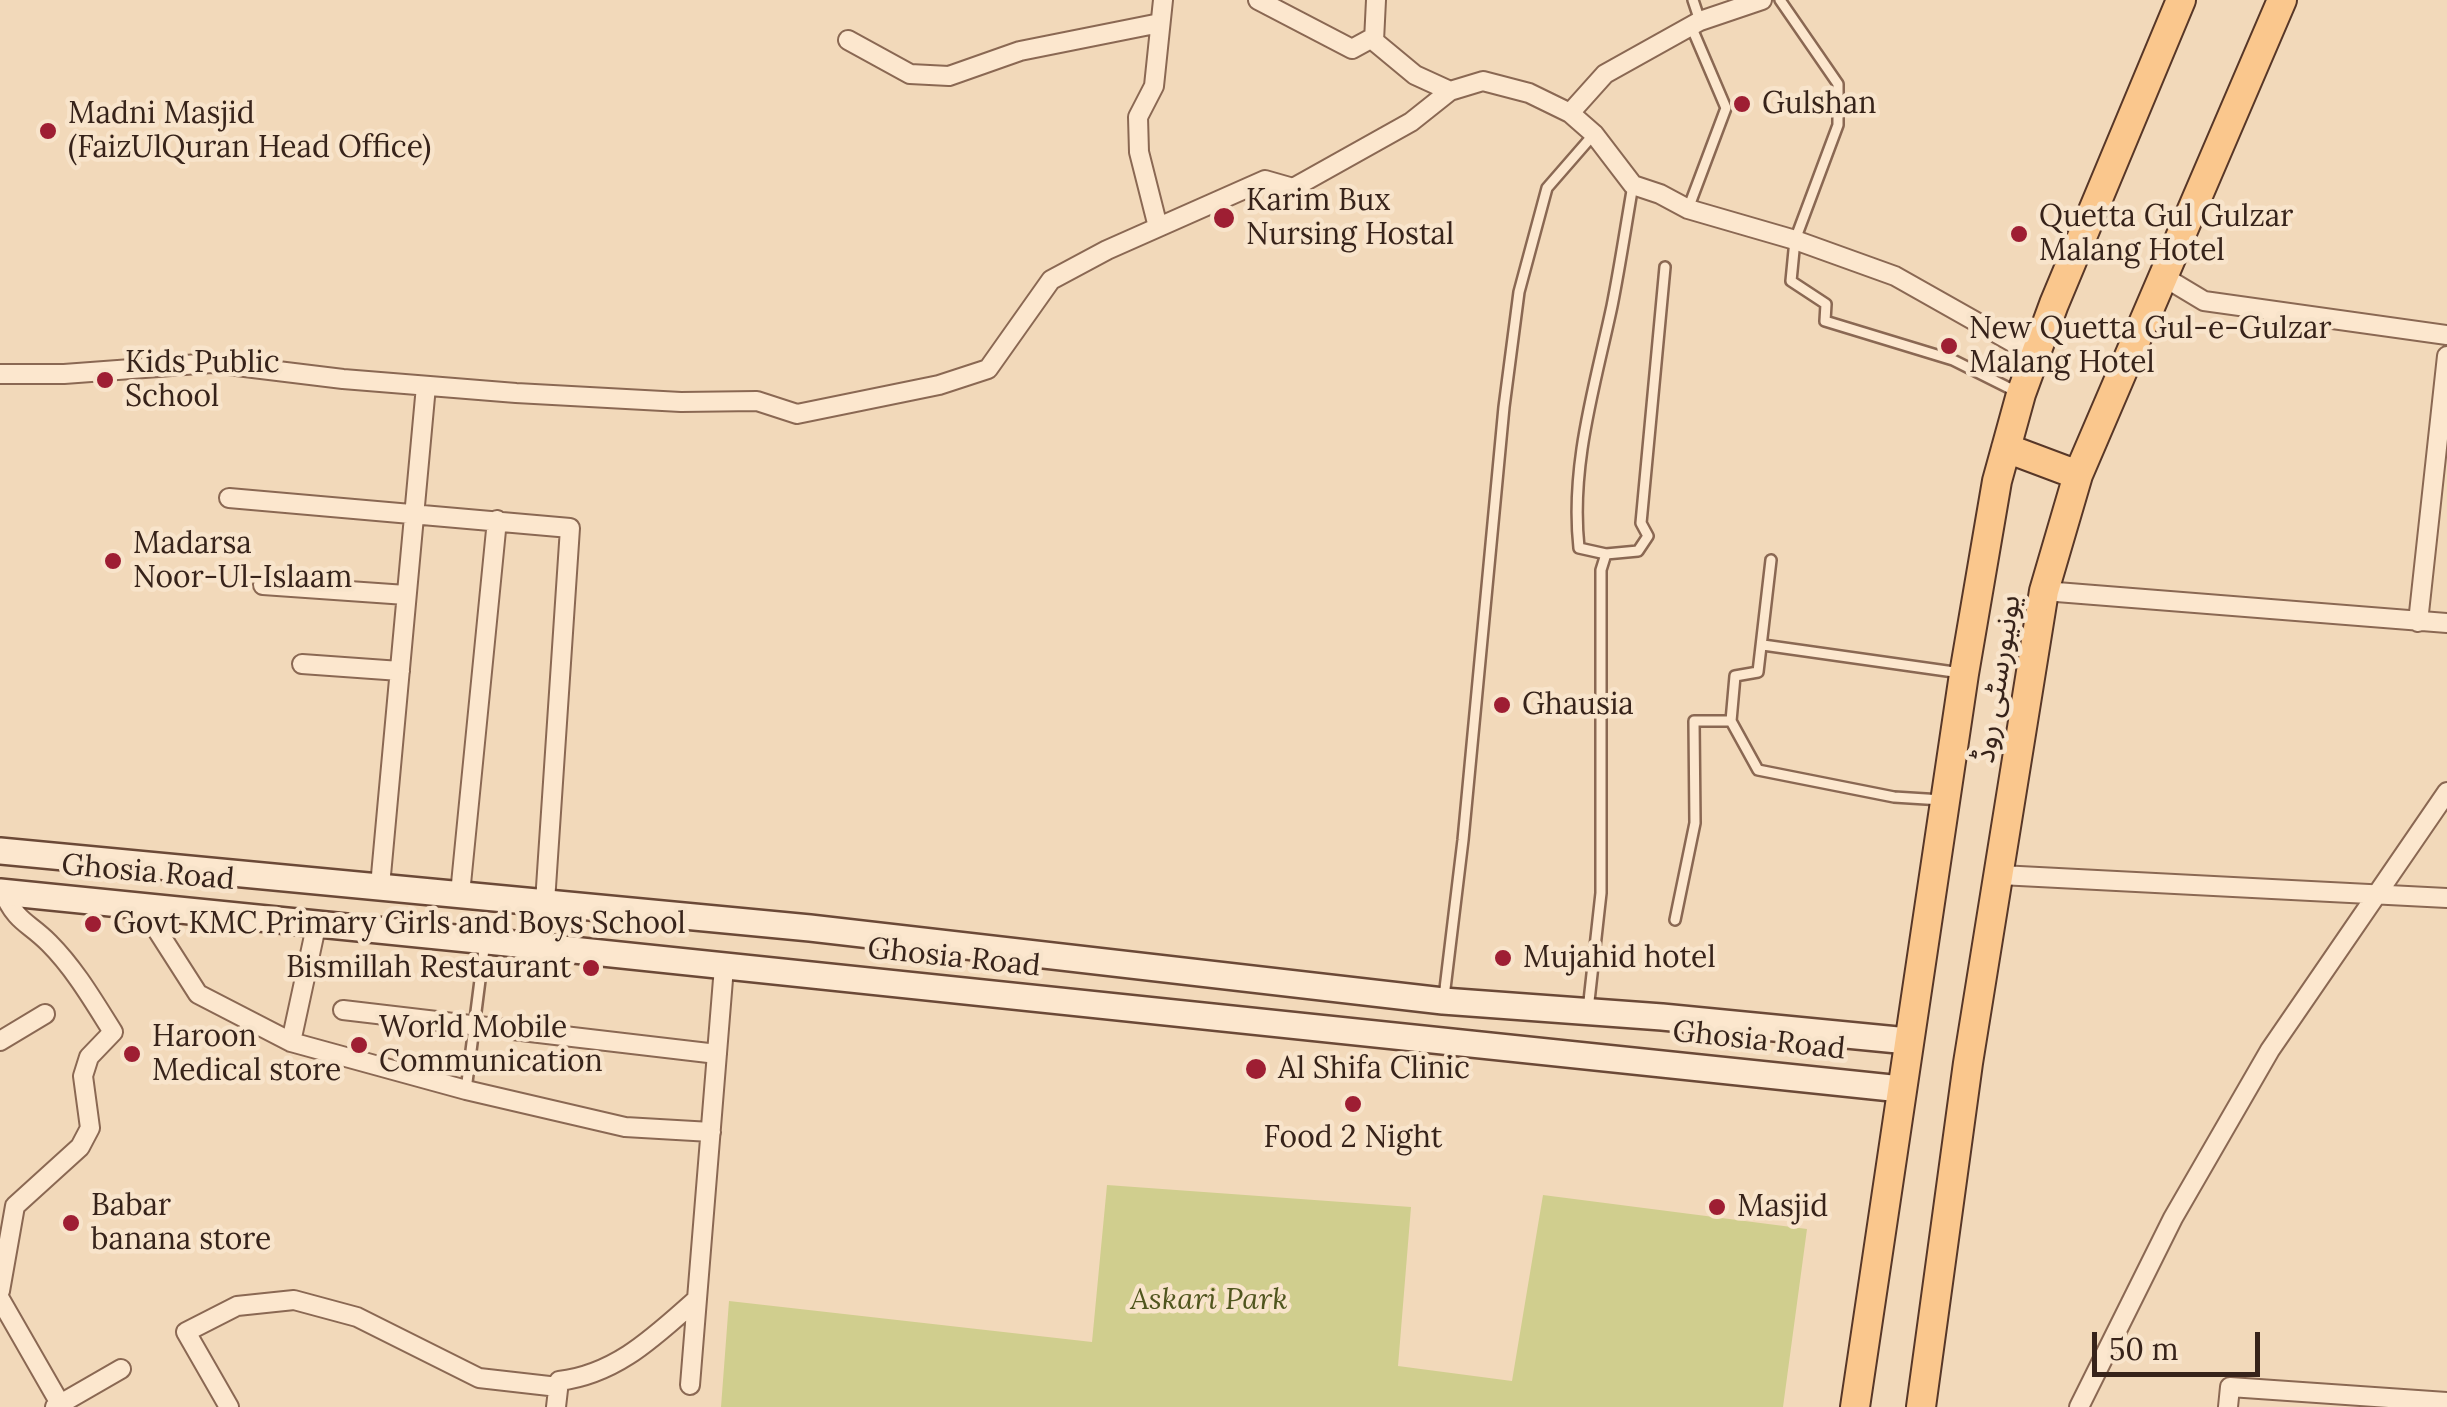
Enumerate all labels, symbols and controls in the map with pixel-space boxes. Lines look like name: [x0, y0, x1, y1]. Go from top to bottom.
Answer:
place label: Gulshan: [1762, 86, 1876, 122]
marker: Gulshan: [1731, 93, 1753, 115]
place label: Madni Masjid (FaizUlQuran Head Office): [68, 96, 431, 166]
marker: Madni Masjid (FaizUlQuran Head Office): [37, 120, 59, 142]
place label: Karim Bux Nursing Hostal: [1246, 183, 1454, 254]
place label: Quetta Gul Gulzar Malang Hotel: [2039, 199, 2293, 270]
marker: Karim Bux Nursing Hostal: [1211, 205, 1237, 231]
marker: Quetta Gul Gulzar Malang Hotel: [2008, 223, 2030, 245]
place label: New Quetta Gul-e-Gulzar Malang Hotel: [1969, 311, 2332, 382]
marker: New Quetta Gul-e-Gulzar Malang Hotel: [1938, 335, 1960, 357]
place label: Kids Public School: [125, 345, 280, 416]
marker: Kids Public School: [94, 369, 116, 391]
place label: Madarsa Noor-Ul-Islaam: [133, 526, 352, 596]
marker: Madarsa Noor-Ul-Islaam: [102, 550, 124, 572]
street label: یونیورسٹی روڈ: [1967, 592, 2029, 766]
place label: Ghausia: [1522, 687, 1634, 723]
marker: Ghausia: [1491, 694, 1513, 716]
street label: Ghosia Road: [60, 848, 236, 898]
place label: Govt KMC Primary Girls and Boys School: [113, 906, 686, 942]
marker: Govt KMC Primary Girls and Boys School: [82, 913, 104, 935]
street label: Ghosia Road: [866, 931, 1042, 985]
place label: Mujahid hotel: [1523, 940, 1716, 976]
marker: Mujahid hotel: [1492, 947, 1514, 969]
place label: Bismillah Restaurant: [286, 950, 571, 986]
marker: Bismillah Restaurant: [580, 957, 602, 979]
place label: World Mobile Communication: [379, 1010, 603, 1080]
street label: Ghosia Road: [1671, 1014, 1847, 1068]
place label: Haroon Medical store: [152, 1019, 341, 1090]
marker: World Mobile Communication: [348, 1034, 370, 1056]
marker: Haroon Medical store: [121, 1043, 143, 1065]
place label: Al Shifa Clinic: [1278, 1051, 1470, 1087]
marker: Al Shifa Clinic: [1243, 1056, 1269, 1082]
marker: Food 2 Night: [1342, 1093, 1364, 1115]
place label: Food 2 Night: [1264, 1120, 1442, 1156]
place label: Babar banana store: [91, 1188, 271, 1258]
place label: Masjid: [1737, 1189, 1828, 1225]
marker: Masjid: [1706, 1196, 1728, 1218]
marker: Babar banana store: [60, 1212, 82, 1234]
park label: Askari Park: [1130, 1282, 1288, 1318]
scale bar: [2097, 1312, 2264, 1374]
text: 50 m: [2109, 1330, 2179, 1368]

